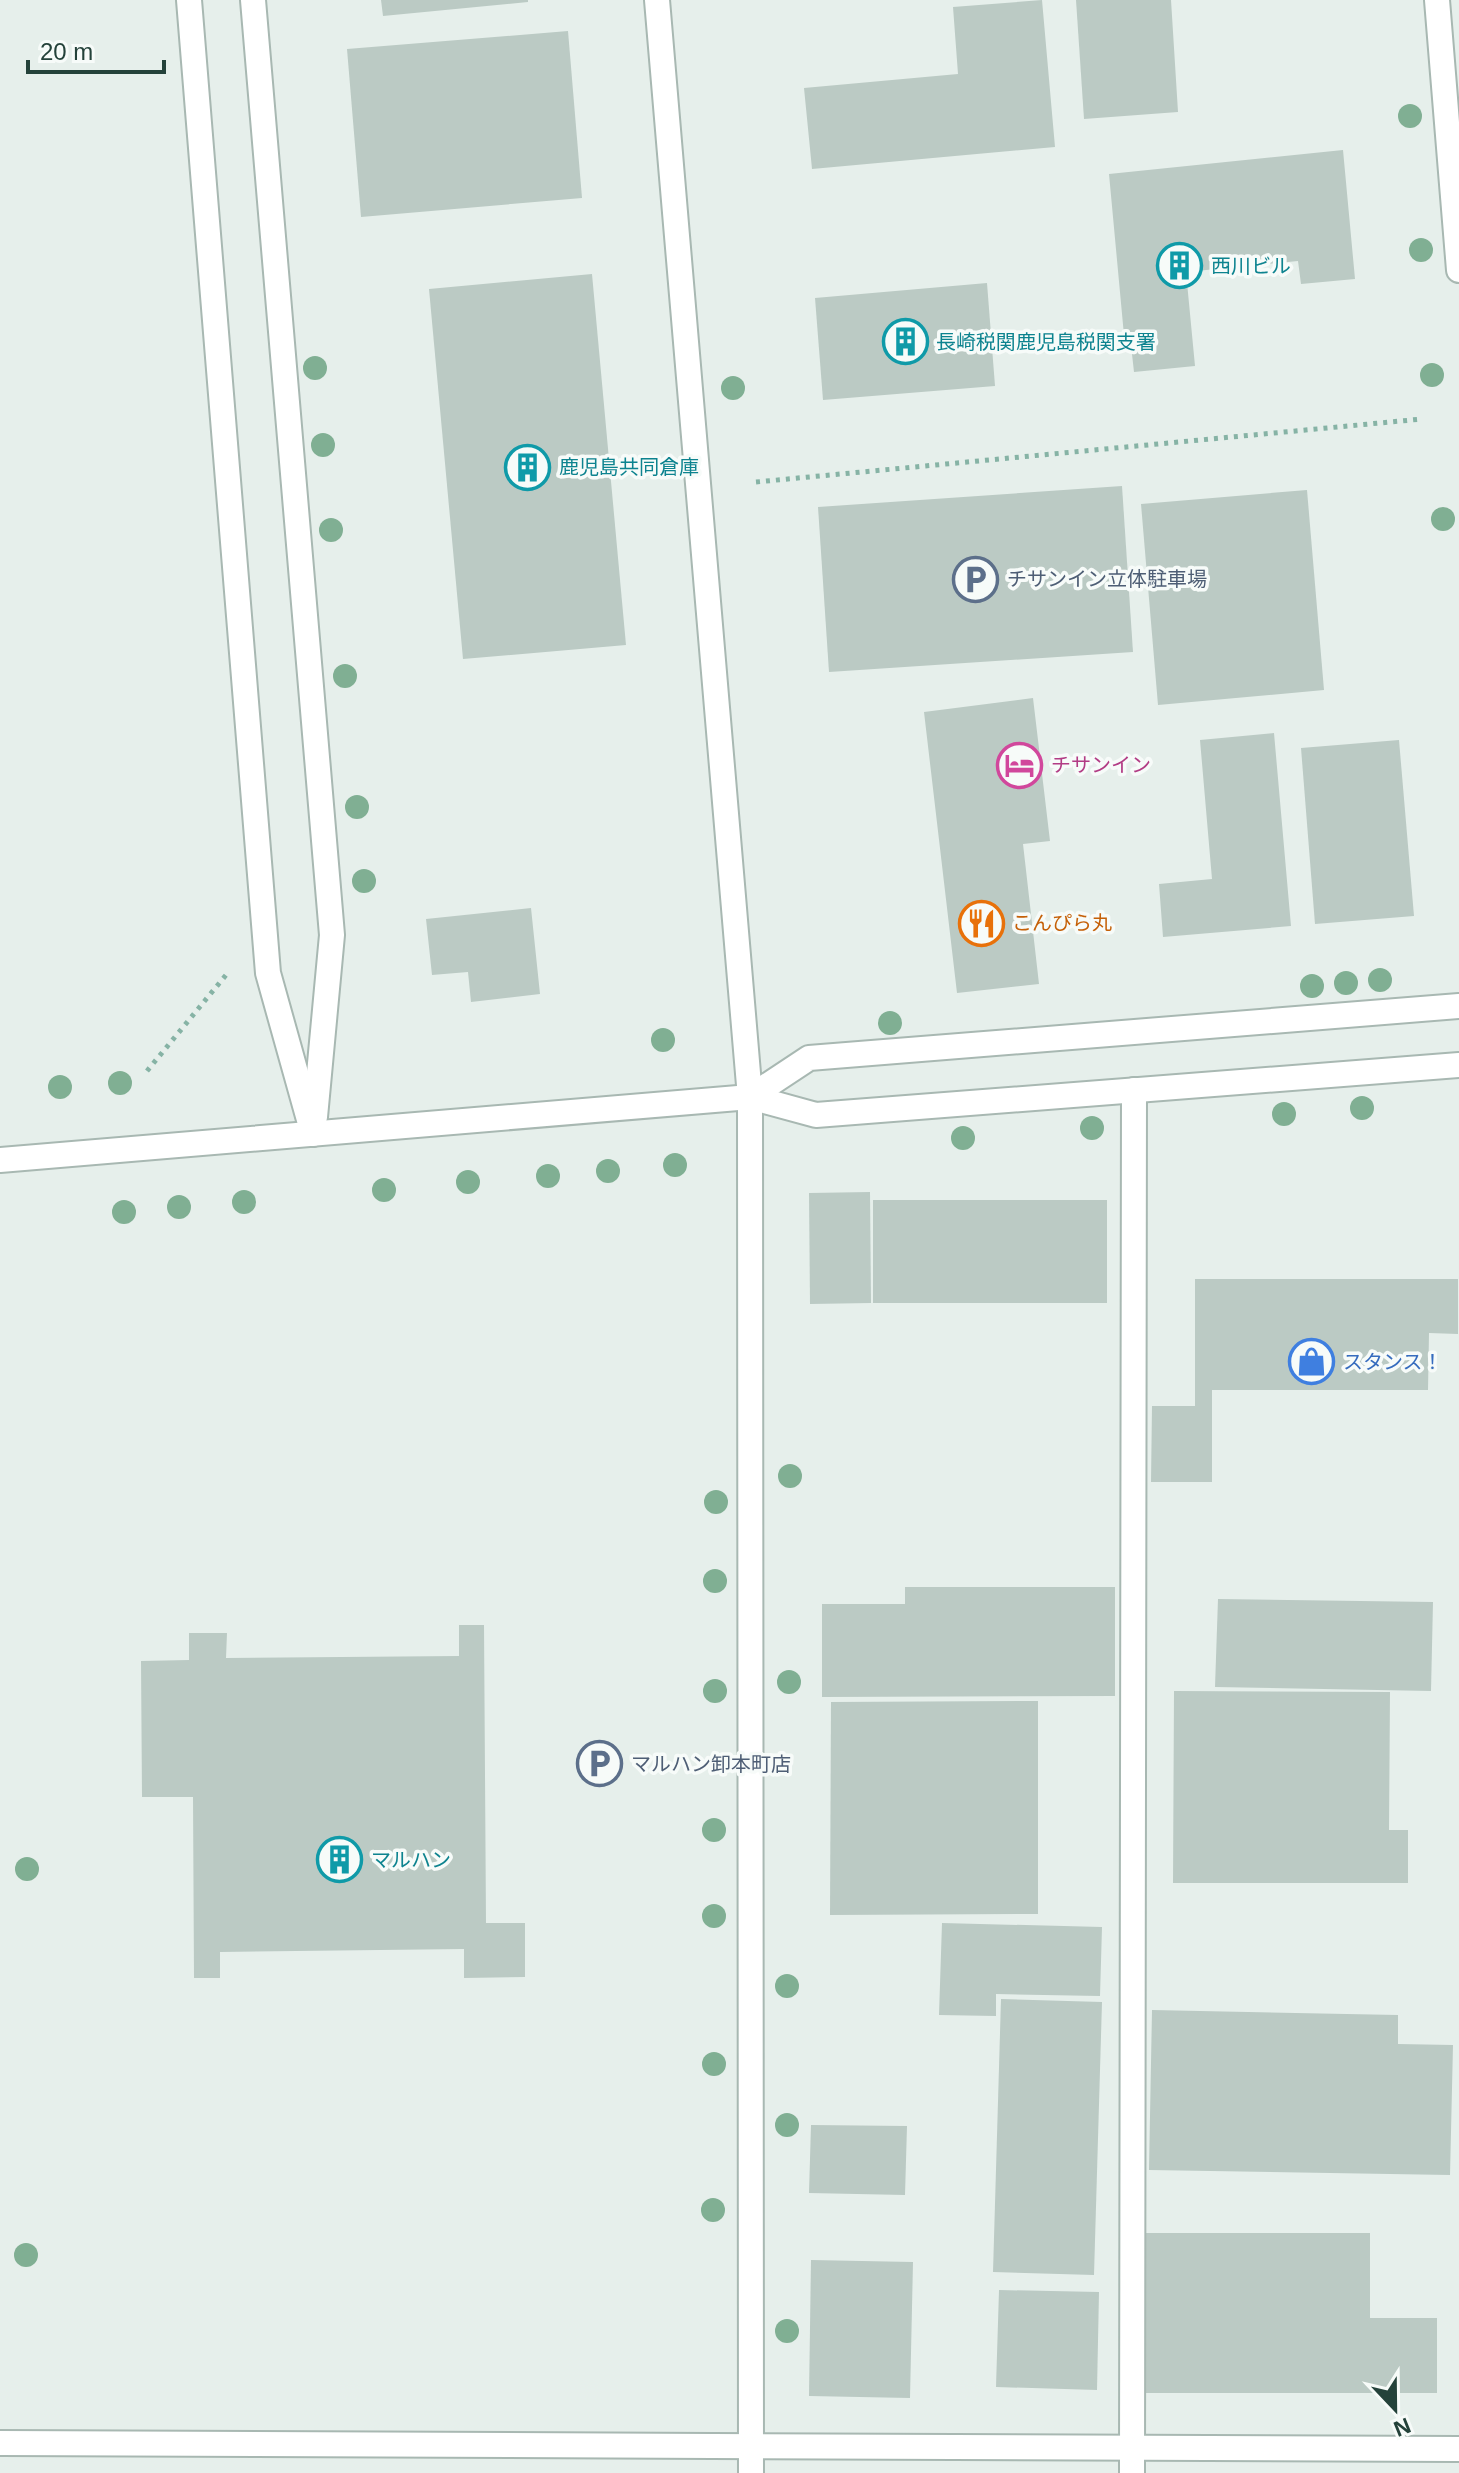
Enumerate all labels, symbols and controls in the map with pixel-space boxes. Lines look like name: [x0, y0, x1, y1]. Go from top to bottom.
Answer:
scale bar: [28, 24, 164, 74]
text: 20 m: [40, 38, 93, 65]
building icon: 西川ビル: [1156, 242, 1204, 290]
place label: 西川ビル: [1211, 255, 1291, 277]
building icon: 長崎税関鹿児島税関支署: [881, 318, 929, 366]
place label: 長崎税関鹿児島税関支署: [936, 331, 1156, 353]
building icon: 鹿児島共同倉庫: [504, 443, 552, 491]
place label: 鹿児島共同倉庫: [559, 456, 699, 478]
parking icon: チサンイン立体駐車場: [952, 555, 1000, 603]
place label: チサンイン立体駐車場: [1007, 568, 1207, 590]
hotel icon: チサンイン: [996, 741, 1044, 789]
place label: チサンイン: [1051, 754, 1151, 776]
restaurant icon: こんぴら丸: [957, 899, 1005, 947]
place label: こんぴら丸: [1012, 912, 1112, 934]
shop icon: スタンス！: [1288, 1338, 1336, 1386]
place label: スタンス！: [1343, 1351, 1443, 1373]
parking icon: マルハン卸本町店: [576, 1740, 624, 1788]
place label: マルハン卸本町店: [631, 1753, 791, 1775]
building icon: マルハン: [316, 1836, 364, 1884]
place label: マルハン: [371, 1849, 451, 1871]
north arrow: [1355, 2369, 1435, 2449]
text: N: [1390, 2413, 1414, 2442]

